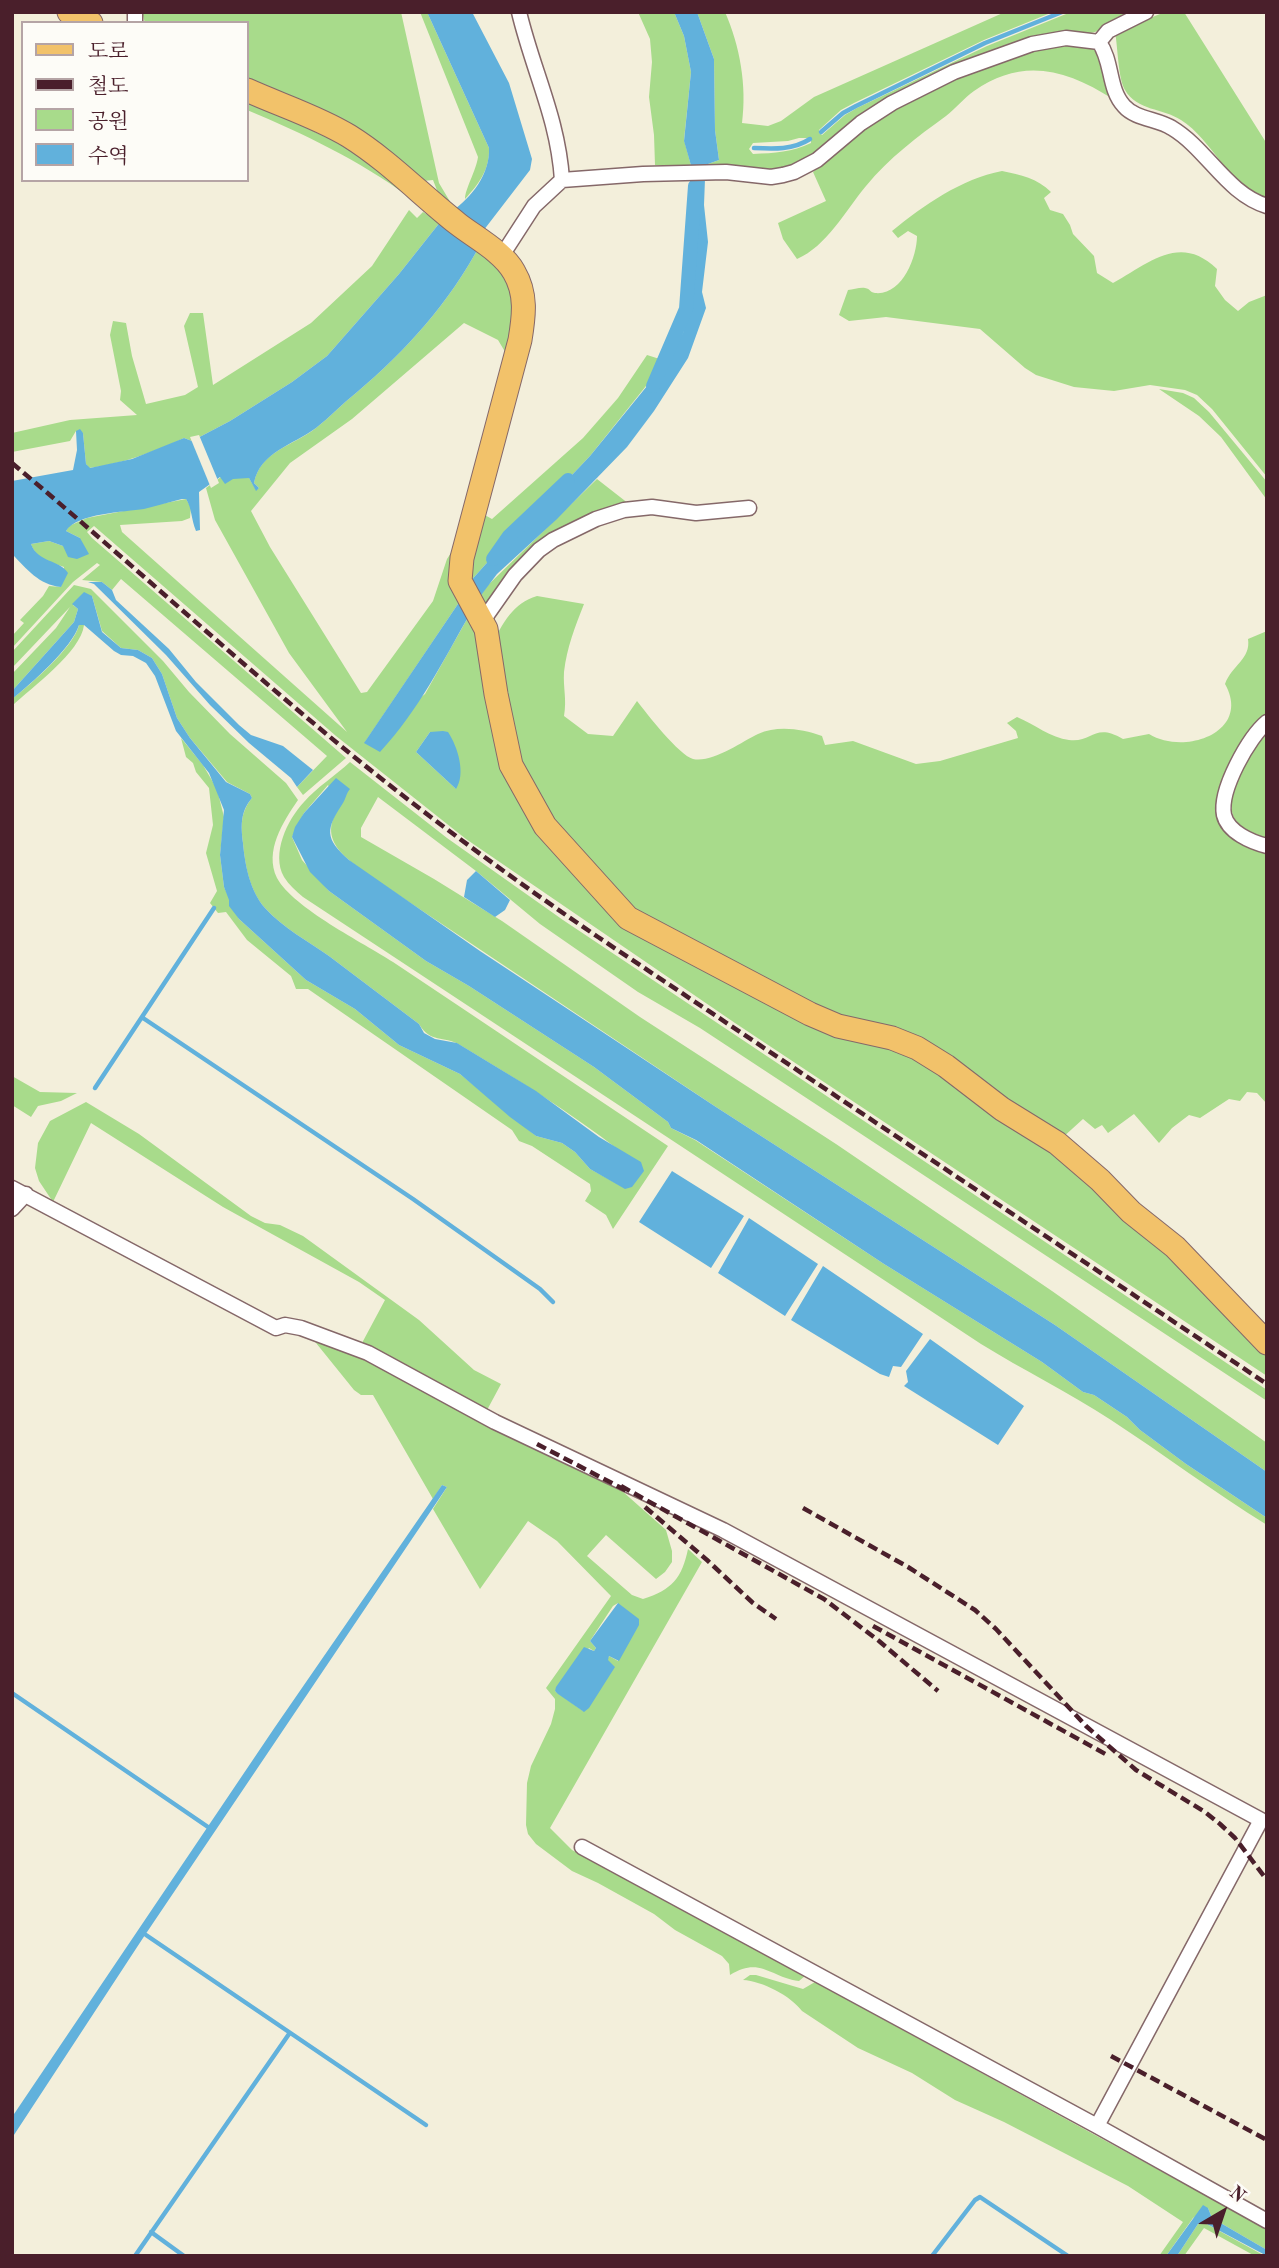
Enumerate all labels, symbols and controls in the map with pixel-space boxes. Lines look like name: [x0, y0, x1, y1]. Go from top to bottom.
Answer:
legend: [21, 21, 248, 182]
text: 도로: [88, 42, 129, 63]
text: 철도: [88, 77, 129, 98]
text: 공원: [88, 112, 129, 133]
text: 수역: [88, 147, 129, 168]
north arrow: [1188, 2177, 1258, 2247]
text: N: [1225, 2183, 1248, 2207]

